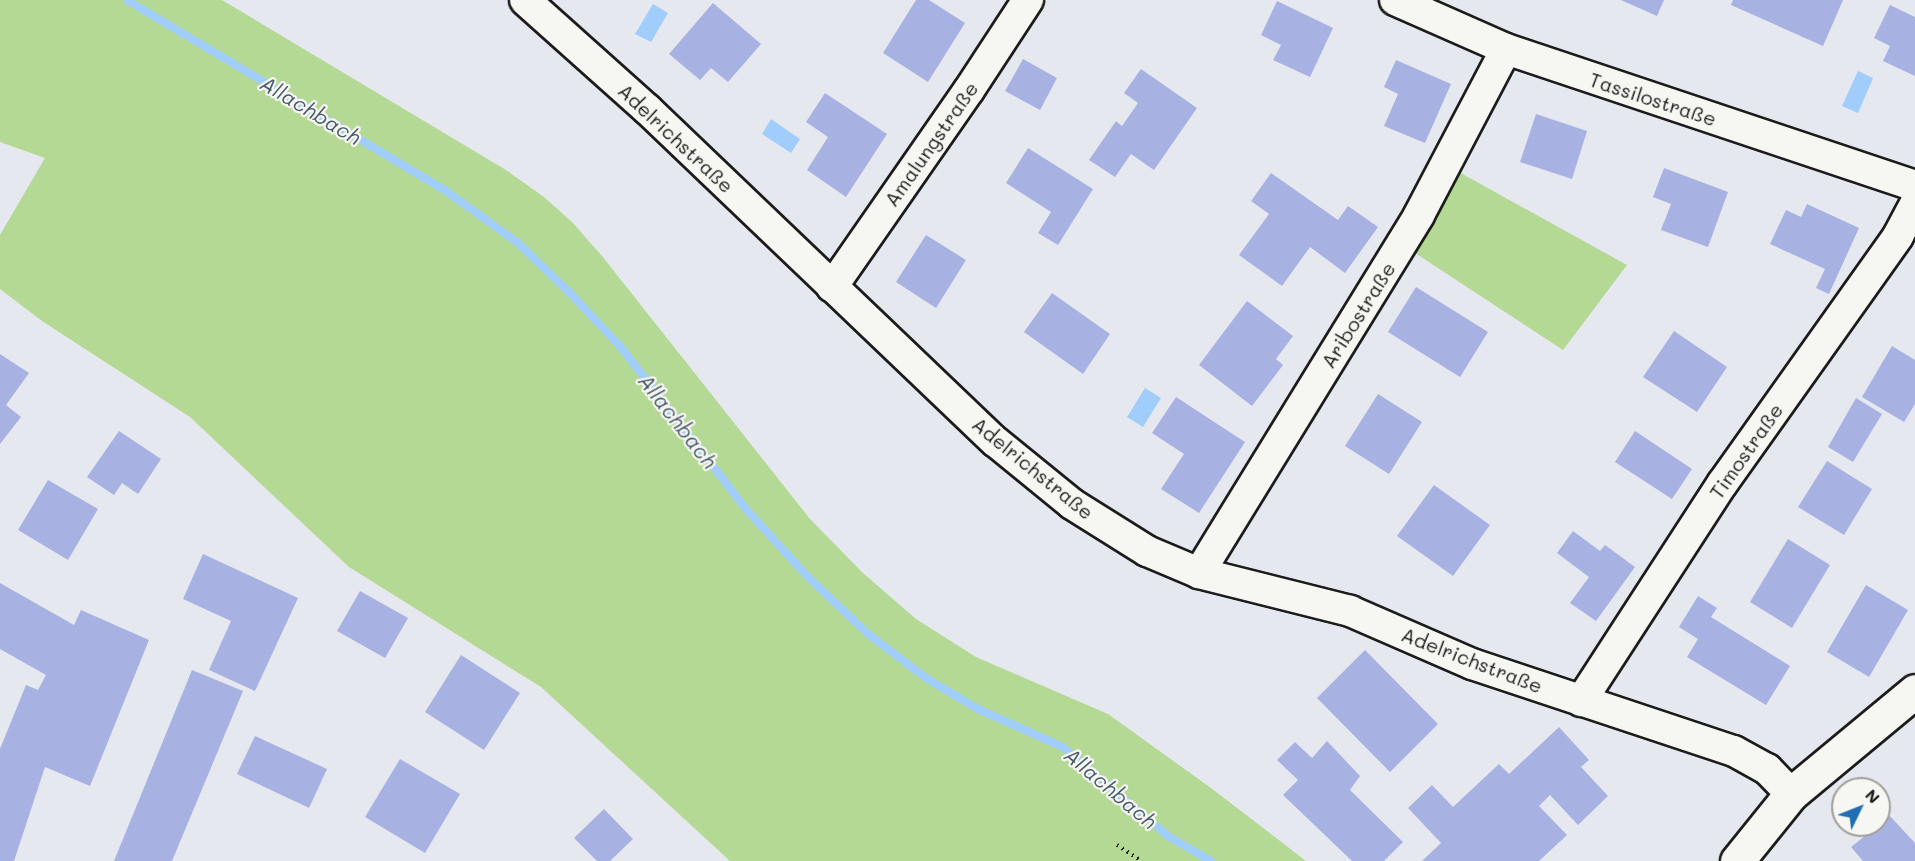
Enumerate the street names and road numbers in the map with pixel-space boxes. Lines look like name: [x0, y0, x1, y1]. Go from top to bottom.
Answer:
street label: Tassilostraße: [1586, 67, 1720, 131]
street label: Amalungstraße: [879, 77, 983, 211]
street label: Adelrichstraße: [613, 78, 739, 198]
street label: Aribostraße: [1316, 257, 1400, 373]
street label: Timostraße: [1704, 399, 1788, 503]
street label: Adelrichstraße: [967, 412, 1099, 524]
street label: Adelrichstraße: [1398, 622, 1546, 698]

